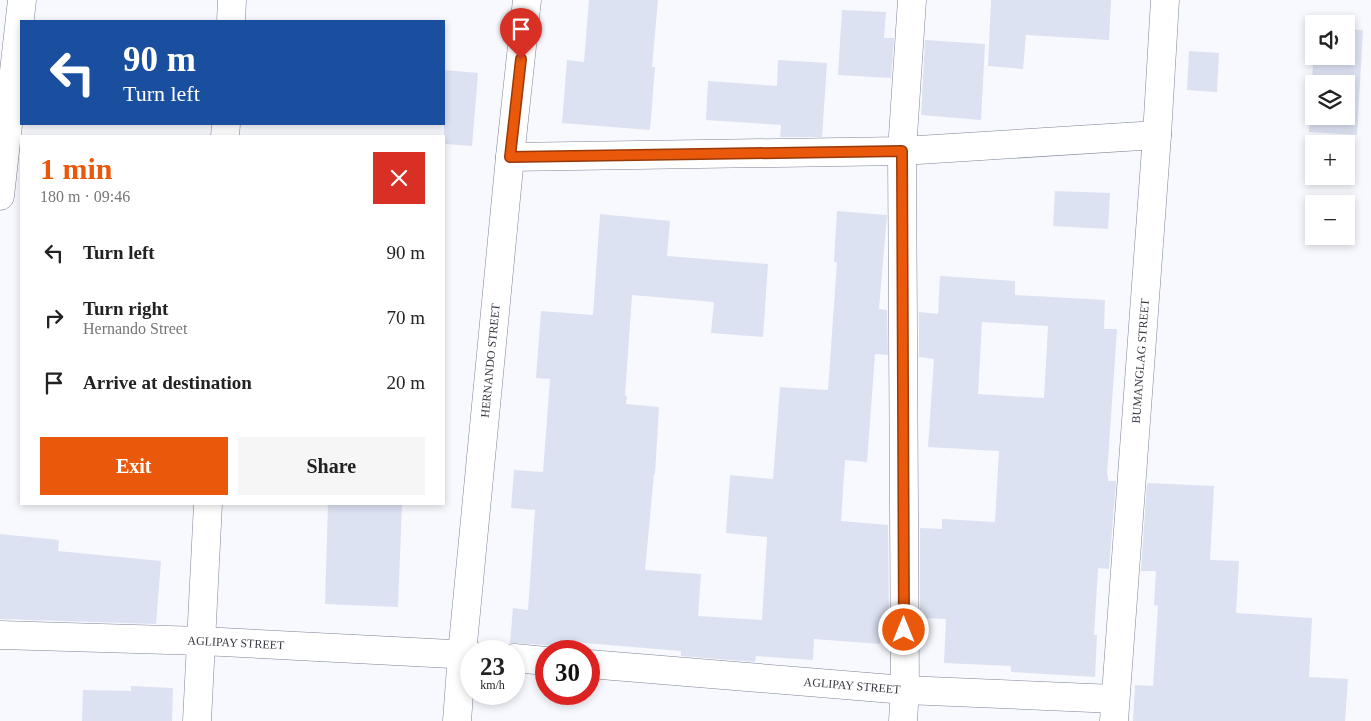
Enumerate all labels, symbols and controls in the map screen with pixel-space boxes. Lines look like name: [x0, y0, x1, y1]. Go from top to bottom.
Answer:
pin: [500, 8, 542, 59]
icon: arrive: [507, 15, 535, 43]
map controls: [1305, 15, 1355, 245]
button: sound: [1305, 15, 1355, 65]
icon: left: [40, 40, 105, 105]
text: 90 m: [123, 40, 196, 79]
button: layers: [1305, 75, 1355, 125]
text: Turn left: [123, 81, 200, 106]
button: +: [1305, 135, 1355, 185]
text: 1 min: [40, 152, 113, 185]
button: close: [373, 152, 425, 204]
text: 180 m · 09:46: [40, 188, 130, 205]
button: −: [1305, 195, 1355, 245]
icon: left: [40, 239, 68, 267]
text: Turn left: [83, 242, 155, 263]
text: 90 m: [386, 242, 425, 263]
street label: BUMANGLAG STREET: [1129, 297, 1152, 424]
text: Turn right: [83, 298, 168, 319]
street label: HERNANDO STREET: [478, 302, 503, 418]
icon: right: [40, 304, 68, 332]
text: 70 m: [386, 307, 425, 328]
text: Hernando Street: [83, 320, 187, 337]
icon: arrive: [40, 369, 68, 397]
text: Arrive at destination: [83, 372, 252, 393]
text: 20 m: [386, 372, 425, 393]
button: Exit: [40, 437, 228, 495]
button: Share: [238, 437, 425, 495]
position arrow: [877, 603, 929, 655]
street label: AGLIPAY STREET: [187, 634, 285, 652]
speed limit sign: 30: [535, 640, 600, 705]
text: 23: [480, 653, 505, 680]
street label: AGLIPAY STREET: [803, 675, 902, 697]
text: km/h: [480, 678, 505, 692]

